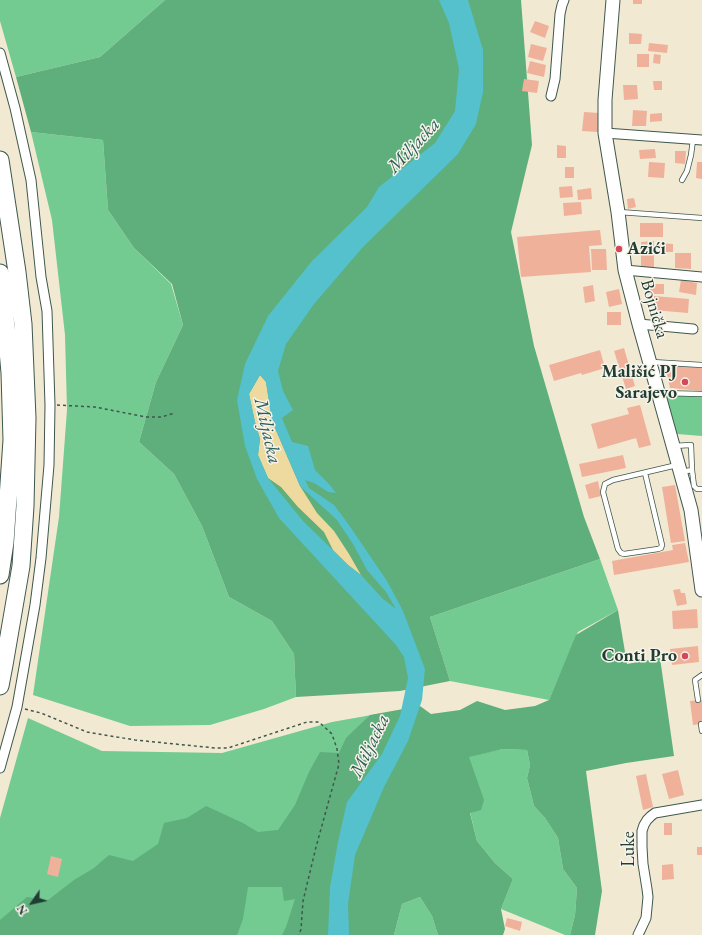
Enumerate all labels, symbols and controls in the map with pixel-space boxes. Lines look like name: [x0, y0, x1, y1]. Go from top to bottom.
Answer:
water label: Miljacka: [383, 114, 445, 178]
place label: Azići: [627, 238, 666, 260]
marker: Azići: [614, 244, 624, 254]
street label: Bojnička: [635, 277, 673, 341]
place label: Mališić PJ Sarajevo: [601, 361, 677, 404]
marker: Mališić PJ Sarajevo: [680, 377, 690, 387]
water label: Miljacka: [248, 396, 286, 466]
place label: Conti Pro: [602, 645, 677, 667]
marker: Conti Pro: [680, 651, 690, 661]
water label: Miljacka: [345, 711, 395, 781]
street label: Luke: [618, 831, 640, 867]
north arrow: [12, 883, 52, 923]
text: N: [14, 902, 30, 917]

